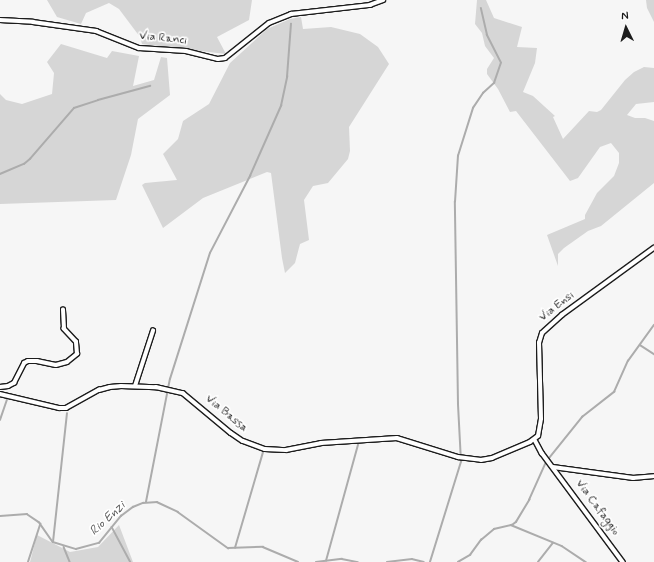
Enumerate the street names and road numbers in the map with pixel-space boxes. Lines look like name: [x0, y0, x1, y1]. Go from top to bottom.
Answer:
street label: Via Ranci: [139, 29, 187, 49]
street label: Via Ensi: [536, 289, 578, 325]
street label: Via Bassa: [202, 393, 250, 435]
street label: Via Cafaggio: [572, 478, 622, 538]

